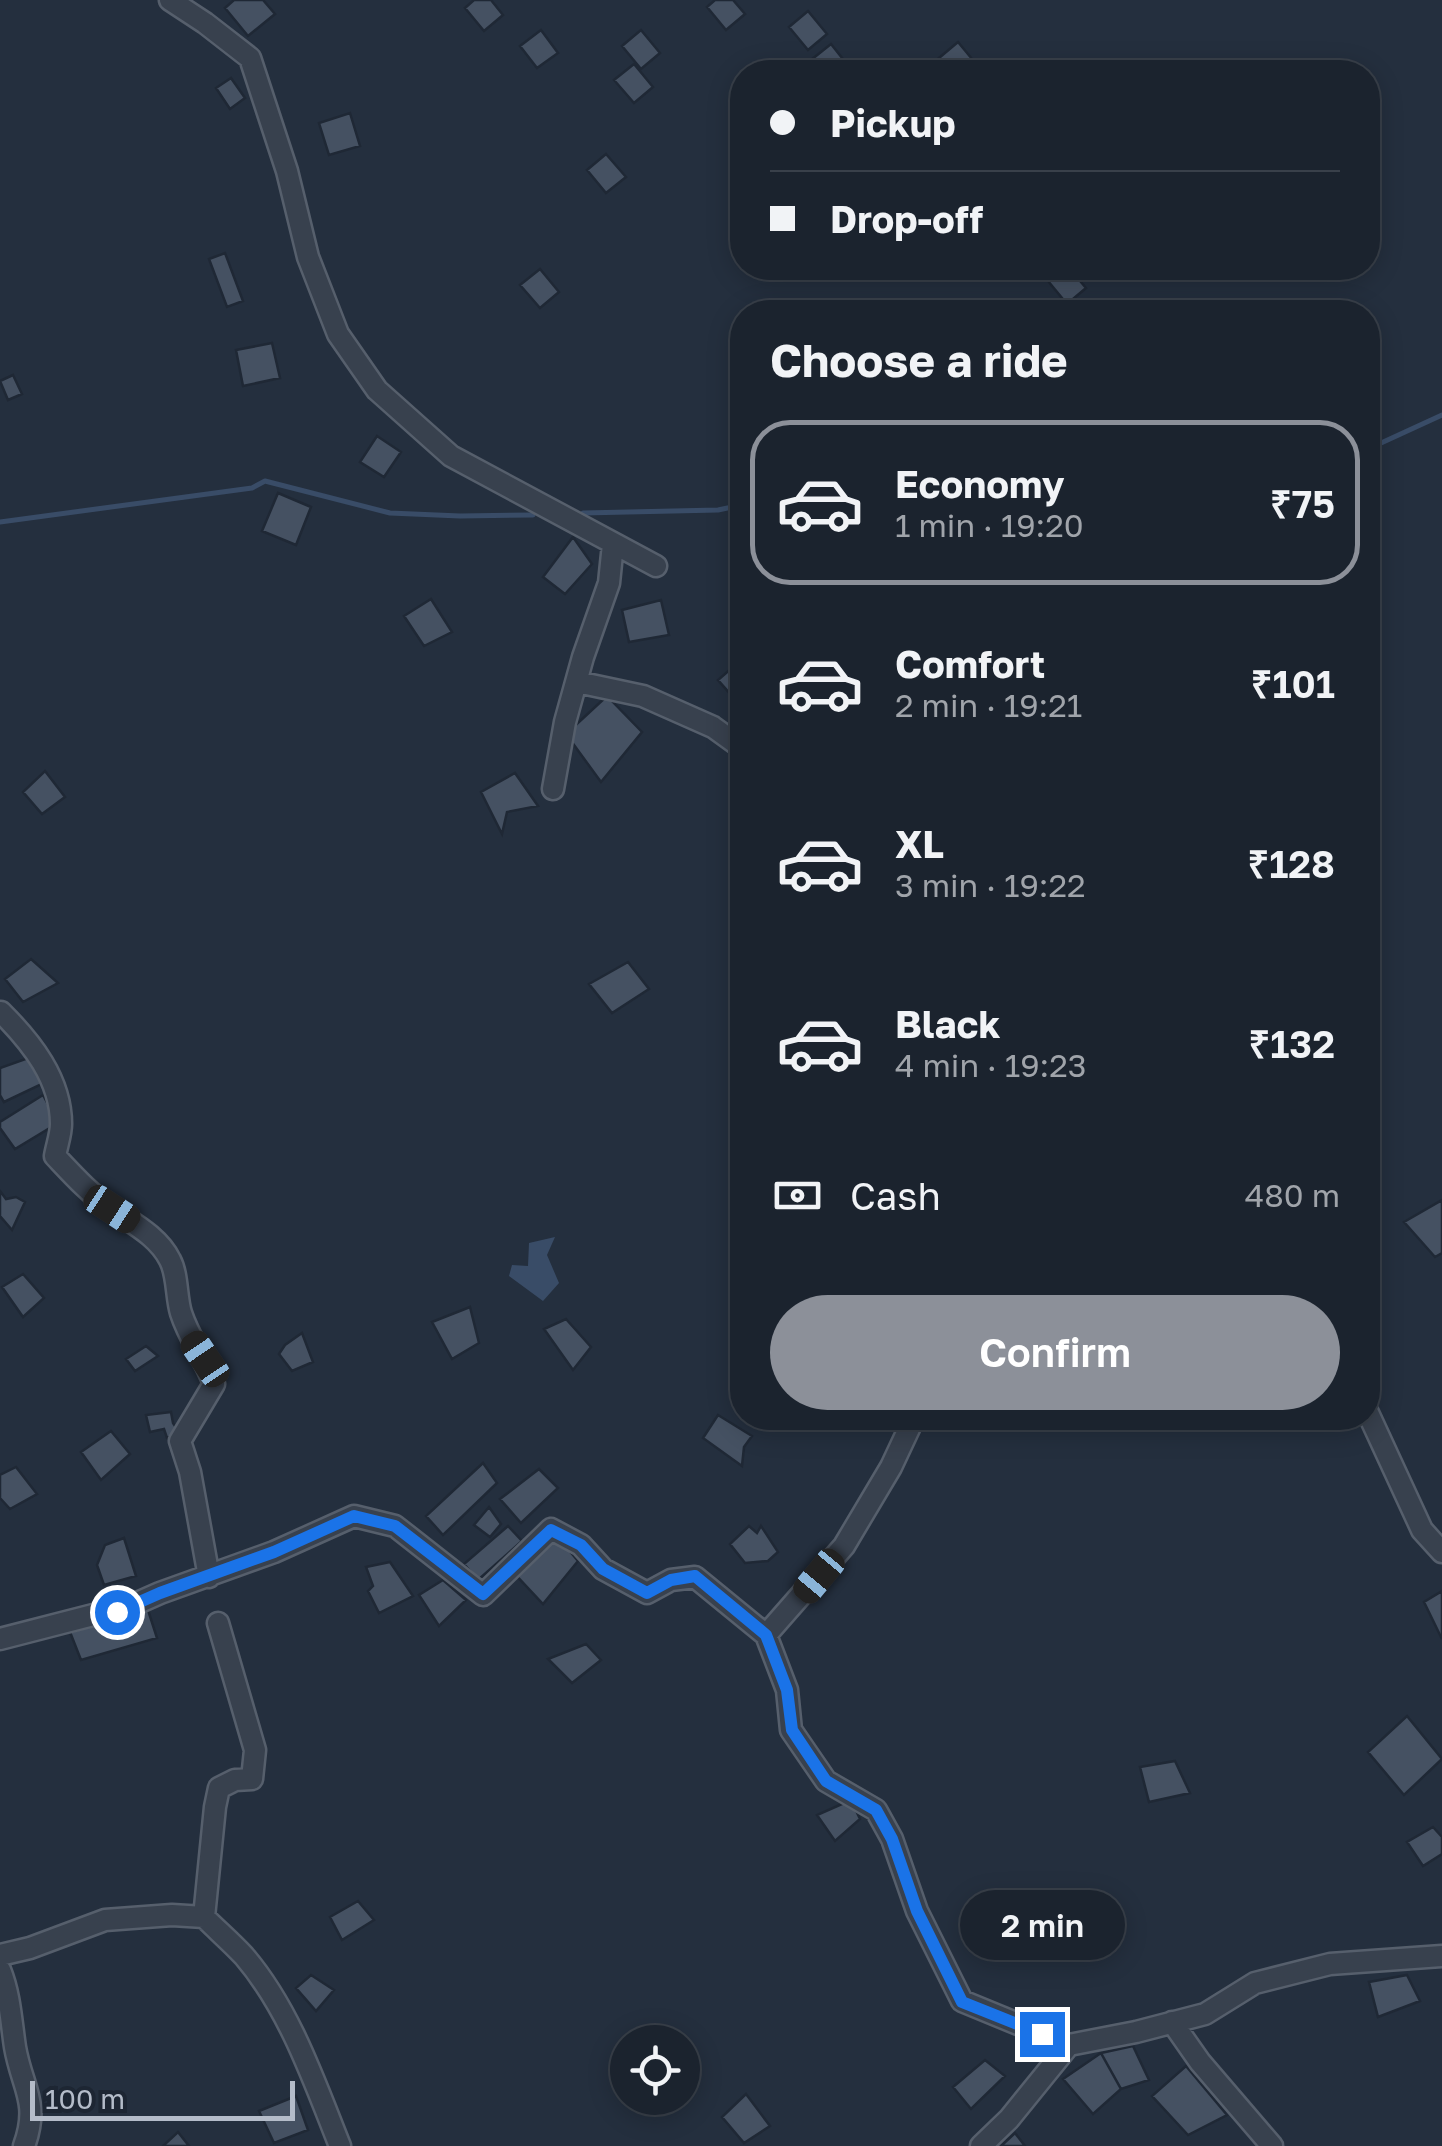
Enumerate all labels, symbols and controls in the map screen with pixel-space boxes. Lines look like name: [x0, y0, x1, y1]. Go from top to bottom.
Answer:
text: Pickup: [830, 100, 956, 145]
text: Drop-off: [830, 196, 983, 241]
text: Choose a ride: [770, 333, 1068, 387]
icon: car: [775, 458, 865, 548]
text: Economy: [895, 461, 1064, 506]
text: ₹75: [1270, 481, 1335, 526]
text: 1 min · 19:20: [895, 506, 1084, 544]
icon: car: [775, 638, 865, 728]
text: Comfort: [895, 641, 1045, 686]
text: ₹101: [1251, 661, 1335, 706]
text: 2 min · 19:21: [895, 686, 1082, 724]
icon: car: [775, 818, 865, 908]
text: XL: [895, 821, 944, 866]
text: ₹128: [1247, 841, 1335, 886]
text: 3 min · 19:22: [895, 866, 1086, 904]
icon: car: [775, 998, 865, 1088]
text: Black: [895, 1001, 1000, 1046]
text: ₹132: [1248, 1021, 1335, 1066]
text: 4 min · 19:23: [895, 1046, 1086, 1084]
icon: cash: [770, 1168, 825, 1223]
text: Cash: [850, 1173, 941, 1218]
text: 480 m: [1245, 1176, 1340, 1214]
car: [79, 1180, 145, 1238]
button: Confirm: [770, 1295, 1340, 1410]
car: [176, 1326, 234, 1392]
car: [788, 1543, 850, 1609]
route start: [95, 1590, 140, 1635]
callout: 2 min: [960, 1889, 1124, 1959]
text: 2 min: [1001, 1906, 1084, 1944]
route end: [1020, 2012, 1065, 2057]
map controls: [610, 2025, 700, 2115]
button: locate: [610, 2025, 700, 2115]
scale bar: [30, 2076, 295, 2120]
text: 100 m: [45, 2082, 125, 2115]

